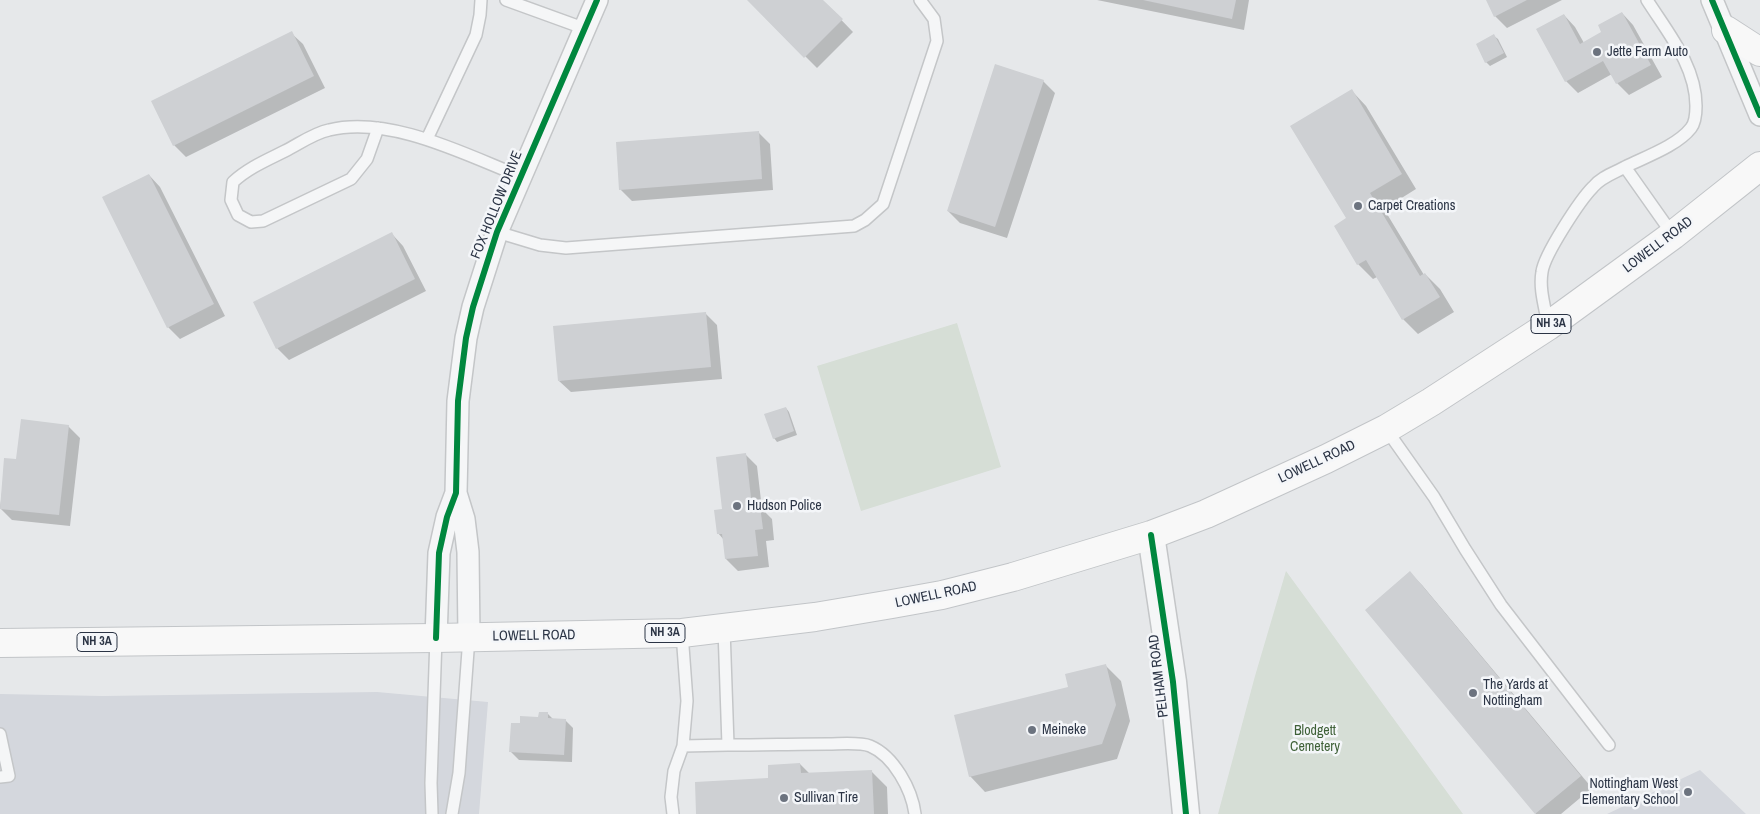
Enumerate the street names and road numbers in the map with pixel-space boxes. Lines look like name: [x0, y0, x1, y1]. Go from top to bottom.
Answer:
street label: FOX HOLLOW DRIVE: [468, 149, 526, 261]
street label: LOWELL ROAD: [1620, 213, 1696, 277]
road number: NH 3A: [1531, 314, 1571, 334]
street label: LOWELL ROAD: [1276, 437, 1358, 487]
street label: LOWELL ROAD: [894, 578, 978, 612]
road number: NH 3A: [645, 624, 685, 642]
street label: LOWELL ROAD: [492, 627, 576, 645]
road number: NH 3A: [77, 632, 117, 652]
street label: PELHAM ROAD: [1146, 634, 1172, 718]

